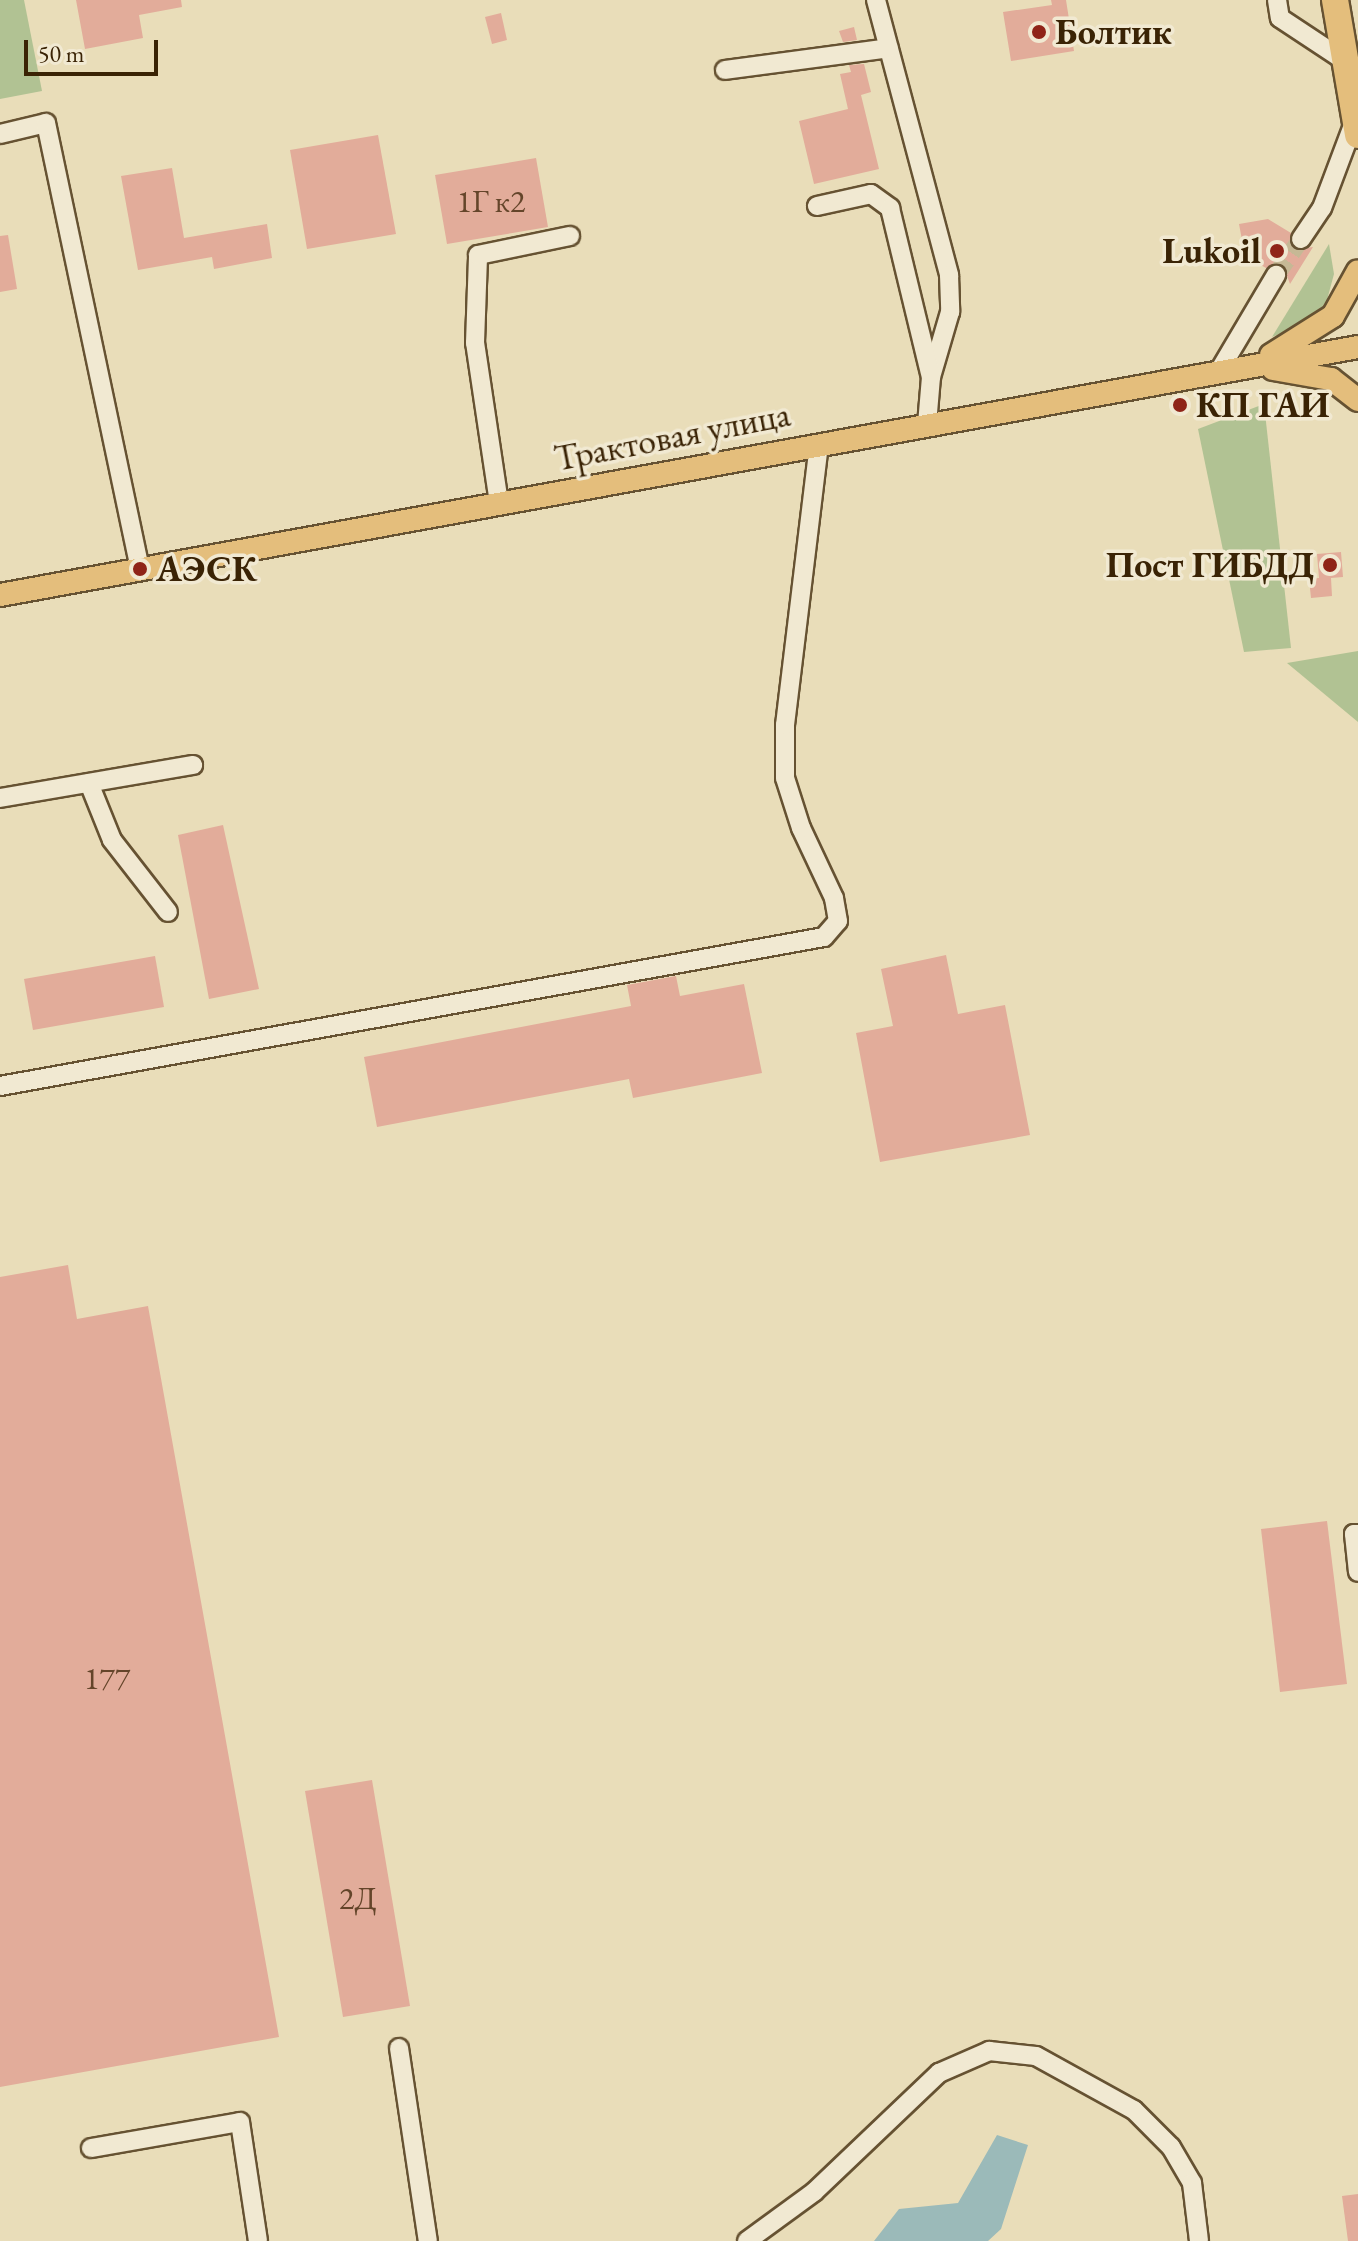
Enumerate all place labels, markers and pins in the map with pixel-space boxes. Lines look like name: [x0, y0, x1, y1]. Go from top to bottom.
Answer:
place label: Болтик: [1055, 10, 1172, 54]
marker: Болтик: [1030, 23, 1048, 41]
place label: Lukoil: [1162, 229, 1261, 273]
marker: Lukoil: [1268, 242, 1286, 260]
place label: КП ГАИ: [1196, 383, 1330, 427]
marker: КП ГАИ: [1171, 396, 1189, 414]
place label: Пост ГИБДД: [1106, 543, 1314, 587]
place label: АЭСК: [156, 547, 257, 591]
marker: Пост ГИБДД: [1321, 556, 1339, 574]
marker: АЭСК: [131, 560, 149, 578]

